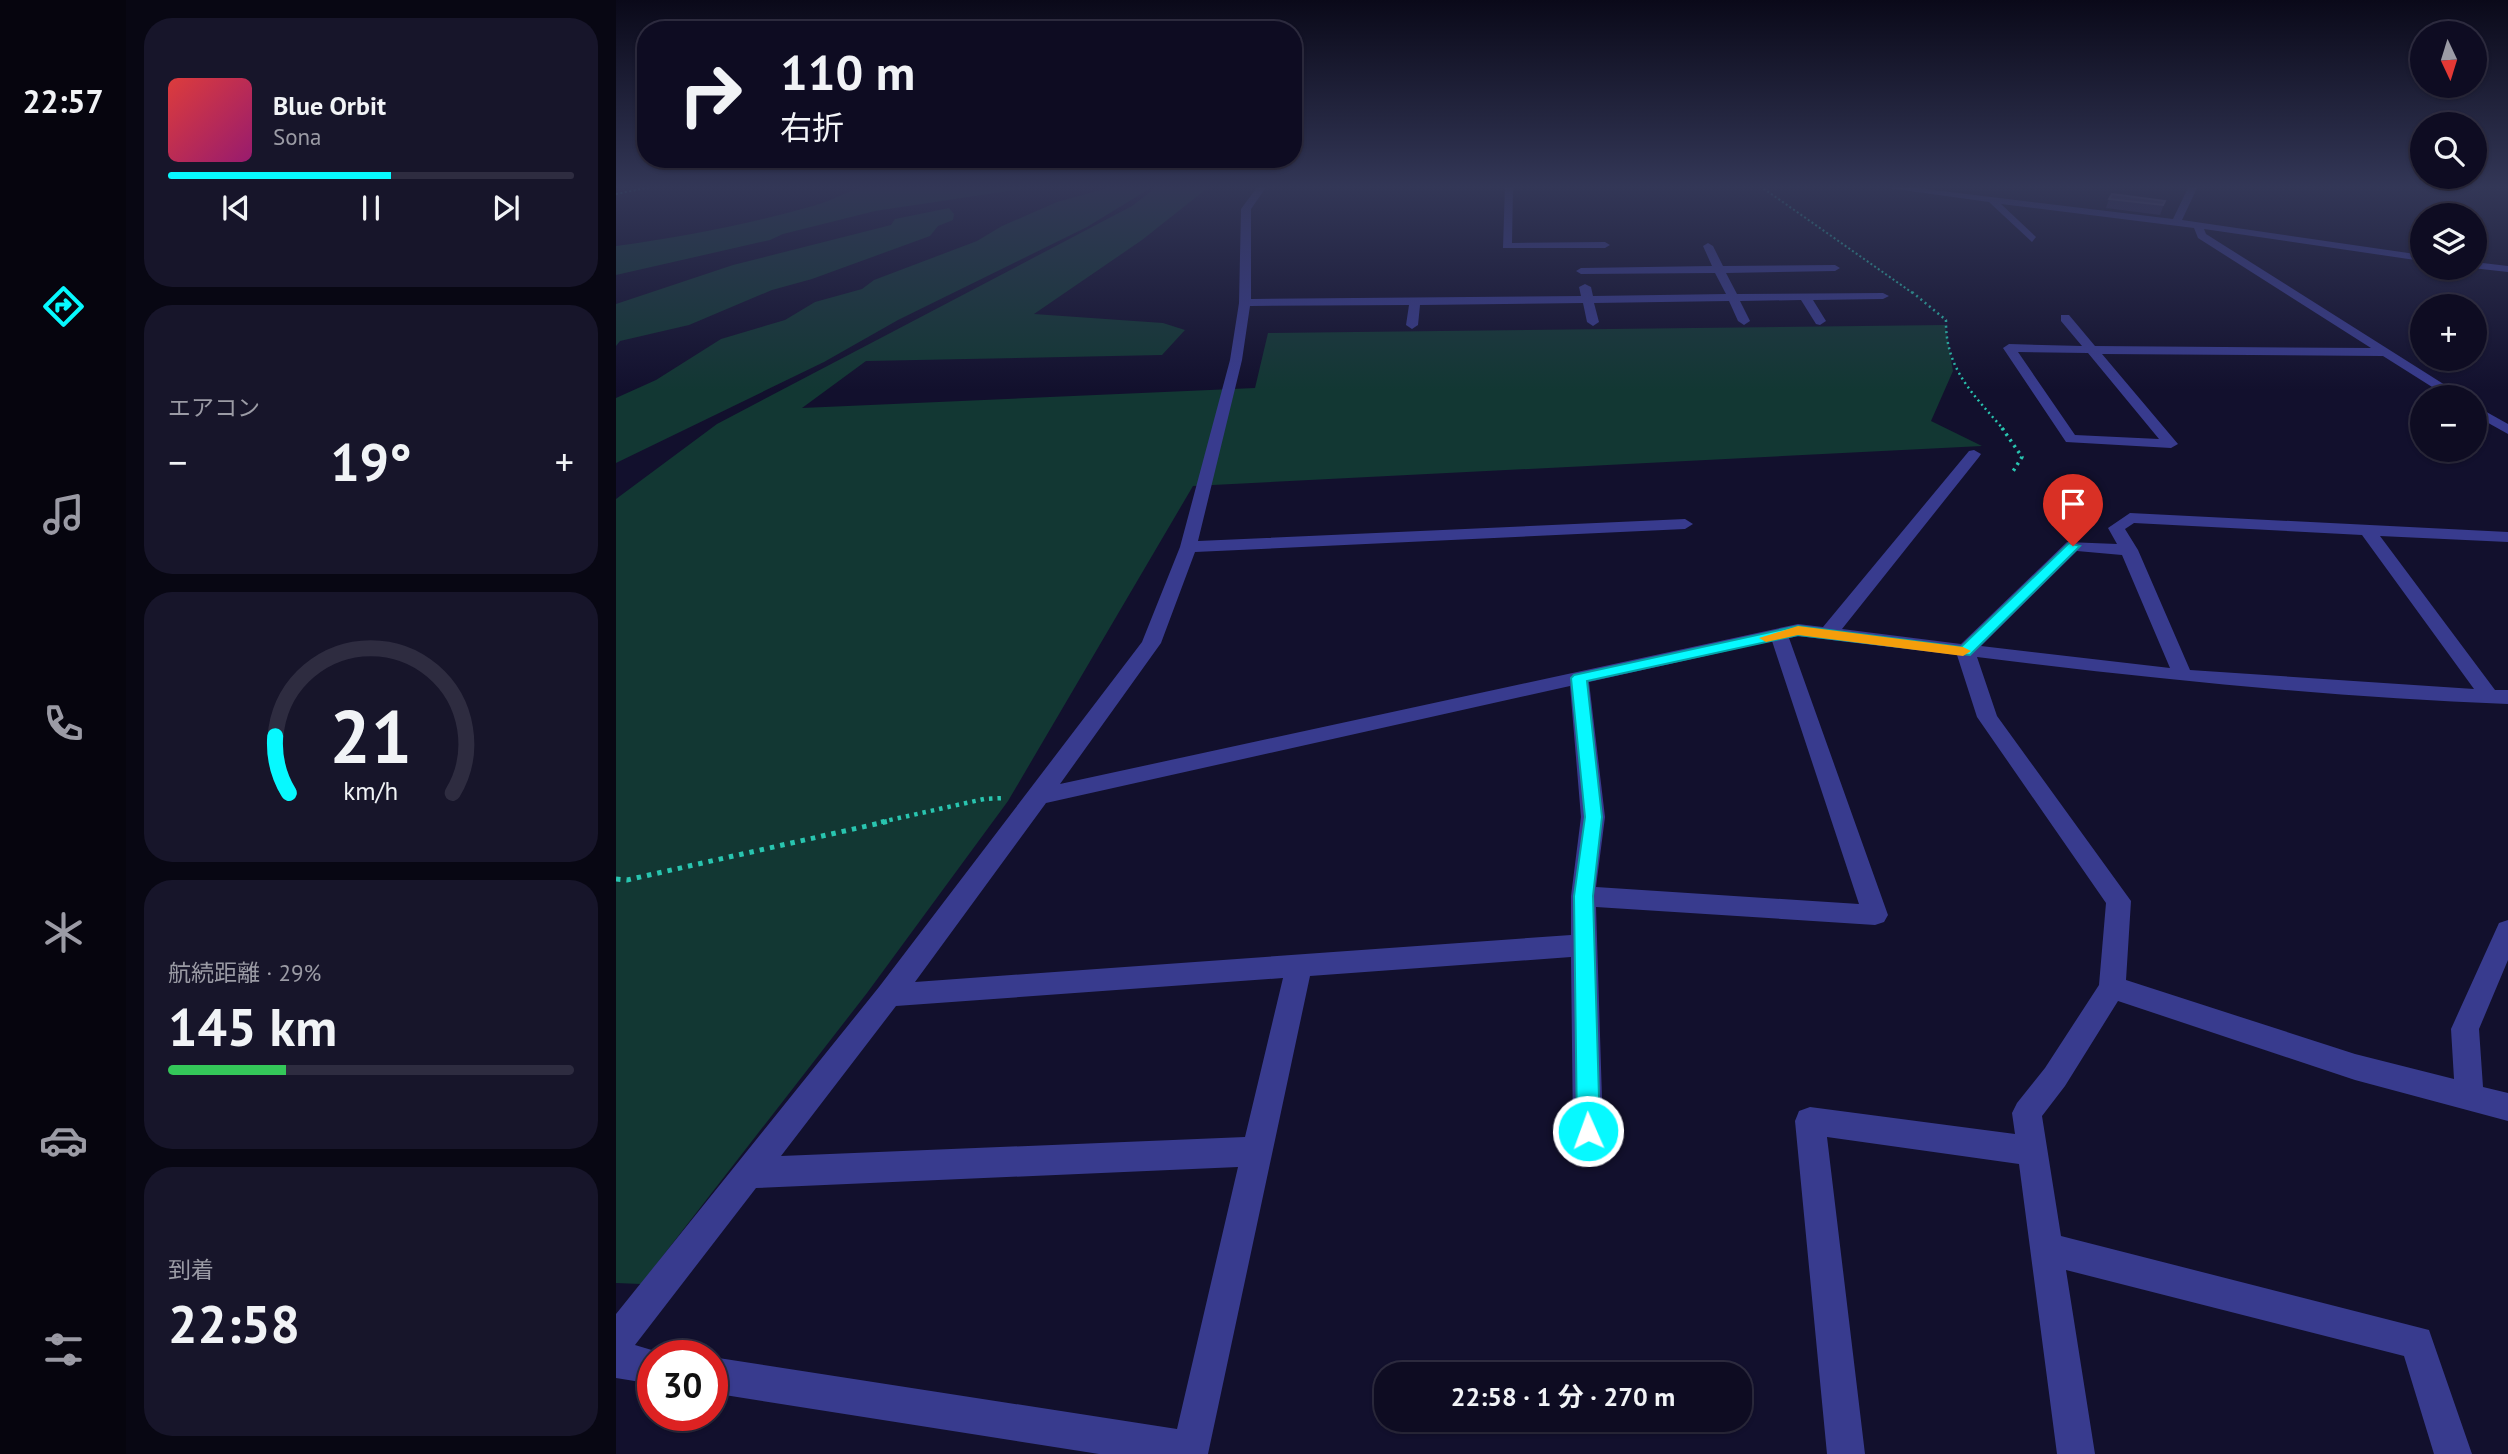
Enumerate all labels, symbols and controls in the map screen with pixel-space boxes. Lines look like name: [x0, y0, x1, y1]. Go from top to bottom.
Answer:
north arrow: [2410, 21, 2487, 98]
map controls: [2410, 21, 2487, 462]
text: 110 m: [780, 40, 915, 104]
icon: right: [665, 49, 756, 140]
text: 22:57: [22, 80, 104, 122]
text: Blue Orbit: [273, 89, 386, 122]
text: 右折: [780, 106, 844, 148]
button: search: [2410, 112, 2487, 189]
text: Sona: [273, 122, 322, 151]
icon: previous: [217, 189, 255, 227]
icon: pause: [352, 189, 390, 227]
icon: next: [487, 189, 525, 227]
button: layers: [2410, 203, 2487, 280]
icon: directions: [39, 282, 88, 331]
button: +: [2410, 294, 2487, 371]
button: −: [2410, 385, 2487, 462]
text: エアコン: [168, 393, 260, 422]
text: 19°: [330, 428, 412, 495]
text: −: [168, 437, 187, 486]
text: +: [555, 437, 574, 486]
pin: [2043, 474, 2103, 546]
icon: arrive: [2054, 485, 2092, 523]
icon: music: [39, 490, 88, 539]
text: 21: [330, 689, 412, 783]
icon: phone: [39, 699, 88, 748]
text: km/h: [344, 775, 398, 807]
icon: climate: [39, 908, 88, 957]
text: 航続距離 · 29%: [168, 958, 321, 987]
text: 145 km: [168, 993, 337, 1060]
position arrow: [1551, 1094, 1625, 1168]
icon: car: [39, 1116, 88, 1165]
text: 到着: [168, 1255, 214, 1284]
text: 22:58: [168, 1290, 300, 1357]
icon: filters: [39, 1325, 88, 1374]
speed limit sign: 30: [637, 1340, 728, 1431]
text: 22:58 · 1 分 · 270 m: [1451, 1380, 1675, 1413]

